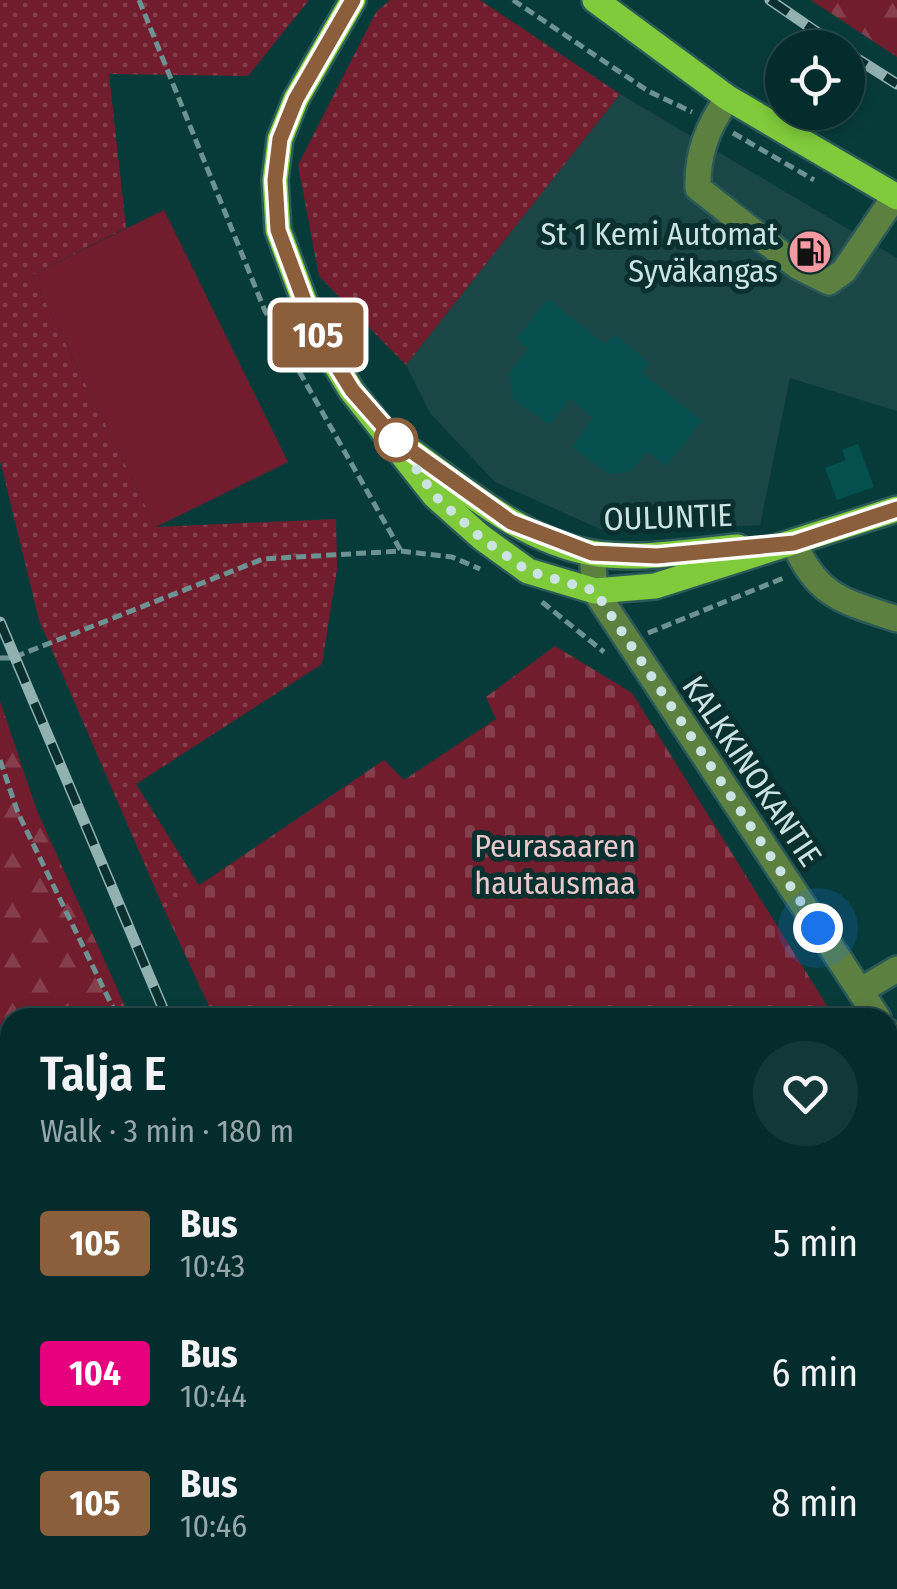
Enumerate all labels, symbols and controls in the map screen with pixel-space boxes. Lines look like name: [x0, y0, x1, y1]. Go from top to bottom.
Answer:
map controls: [765, 30, 865, 130]
button: locate: [765, 30, 865, 130]
place label: St 1 Kemi Automat Syväkangas: [541, 215, 779, 290]
fuel station icon: St 1 Kemi Automat Syväkangas: [787, 229, 833, 275]
line badge: 105: [260, 302, 376, 368]
text: 105: [292, 314, 344, 356]
unlabelled marker: [375, 419, 417, 461]
street label: OULUNTIE: [603, 496, 733, 538]
street label: KALKKINOKANTIE: [674, 669, 830, 873]
park label: Peurasaaren hautausmaa: [474, 827, 636, 902]
your location: [793, 903, 843, 953]
button: heart: [753, 1041, 858, 1146]
text: Talja E: [40, 1045, 166, 1103]
text: Walk · 3 min · 180 m: [40, 1112, 294, 1150]
text: Bus: [180, 1201, 238, 1247]
text: 5 min: [773, 1220, 858, 1266]
text: 105: [69, 1222, 121, 1264]
text: 10:43: [180, 1247, 245, 1285]
text: Bus: [180, 1331, 238, 1377]
text: 6 min: [771, 1350, 858, 1396]
text: 104: [69, 1352, 121, 1394]
text: 10:44: [180, 1377, 247, 1415]
text: Bus: [180, 1461, 238, 1507]
text: 8 min: [771, 1480, 858, 1526]
text: 105: [69, 1482, 121, 1524]
text: 10:46: [180, 1507, 247, 1545]

